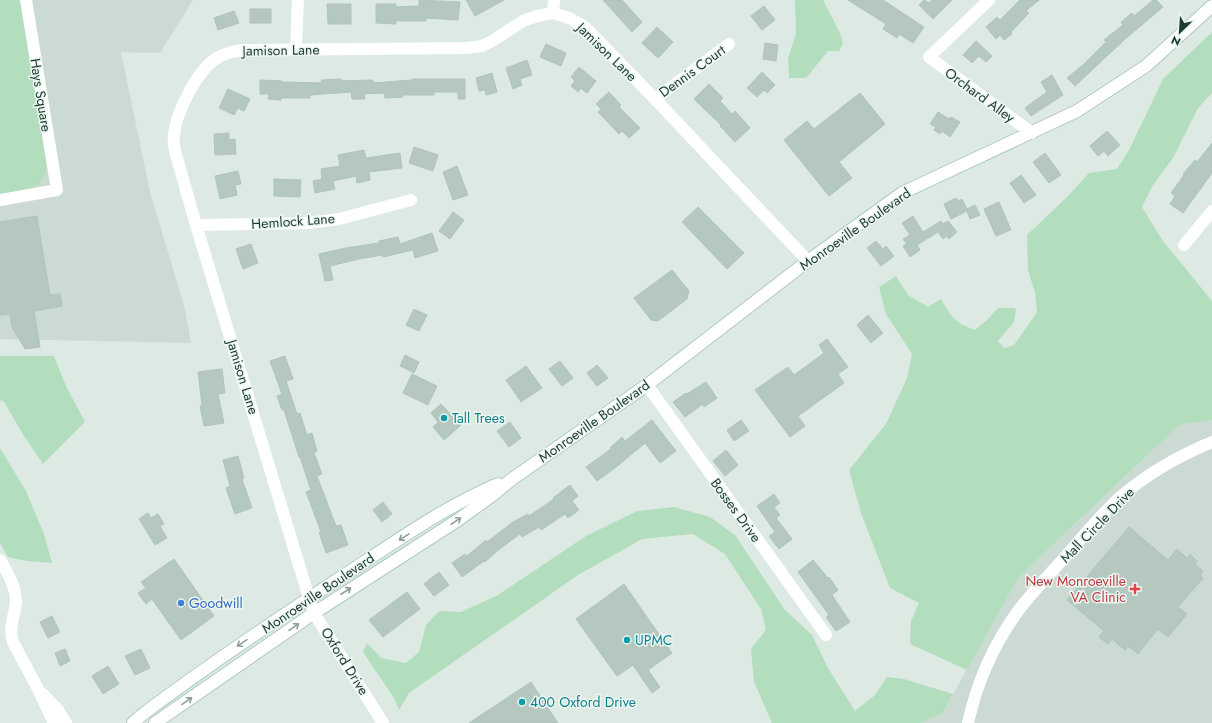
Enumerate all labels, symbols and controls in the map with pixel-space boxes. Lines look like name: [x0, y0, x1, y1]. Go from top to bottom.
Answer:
north arrow: [1160, 12, 1200, 52]
street label: Jamison Lane: [571, 17, 642, 86]
text: N: [1168, 32, 1183, 50]
street label: Jamison Lane: [240, 39, 320, 61]
street label: Dennis Court: [655, 40, 730, 102]
street label: Hays Square: [25, 57, 57, 133]
street label: Orchard Alley: [941, 63, 1020, 128]
street label: Monroeville Boulevard: [795, 183, 915, 275]
street label: Hemlock Lane: [251, 208, 335, 234]
street label: Jamison Lane: [222, 335, 264, 417]
street label: Monroeville Boulevard: [534, 375, 654, 467]
place label: Tall Trees: [452, 408, 505, 428]
marker: Tall Trees: [439, 413, 449, 423]
street label: Bosses Drive: [706, 474, 766, 546]
street label: Mall Circle Drive: [1055, 482, 1139, 568]
one-way arrow: [450, 517, 461, 525]
one-way arrow: [398, 533, 410, 541]
street label: Monroeville Boulevard: [258, 548, 378, 638]
place label: New Monroeville VA Clinic: [1025, 571, 1126, 607]
marker: New Monroeville VA Clinic: [1129, 583, 1141, 595]
one-way arrow: [341, 587, 352, 595]
place label: Goodwill: [189, 593, 243, 613]
marker: Goodwill: [176, 598, 186, 608]
one-way arrow: [288, 623, 299, 631]
street label: Oxford Drive: [316, 623, 374, 699]
place label: UPMC: [635, 630, 672, 650]
marker: UPMC: [622, 635, 632, 645]
one-way arrow: [237, 639, 248, 647]
place label: 400 Oxford Drive: [530, 692, 636, 712]
one-way arrow: [181, 697, 192, 705]
marker: 400 Oxford Drive: [517, 697, 527, 707]

